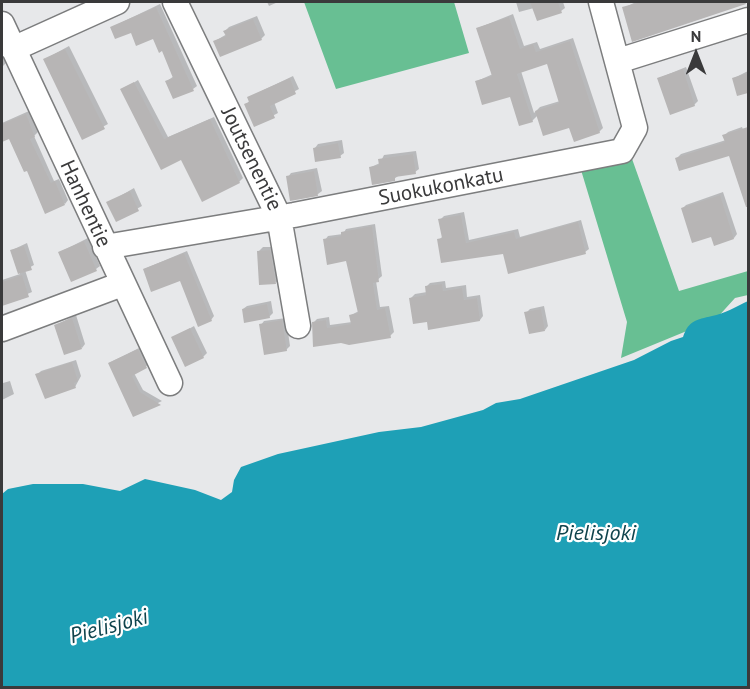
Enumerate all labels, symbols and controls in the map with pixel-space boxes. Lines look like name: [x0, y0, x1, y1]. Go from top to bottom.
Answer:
north arrow: [666, 24, 726, 84]
text: N: [691, 26, 701, 46]
street label: Joutsenentie: [215, 103, 287, 215]
street label: Hanhentie: [54, 156, 116, 252]
street label: Suokukonkatu: [376, 163, 506, 211]
water label: Pielisjoki: [556, 521, 636, 547]
water label: Pielisjoki: [67, 604, 151, 650]

